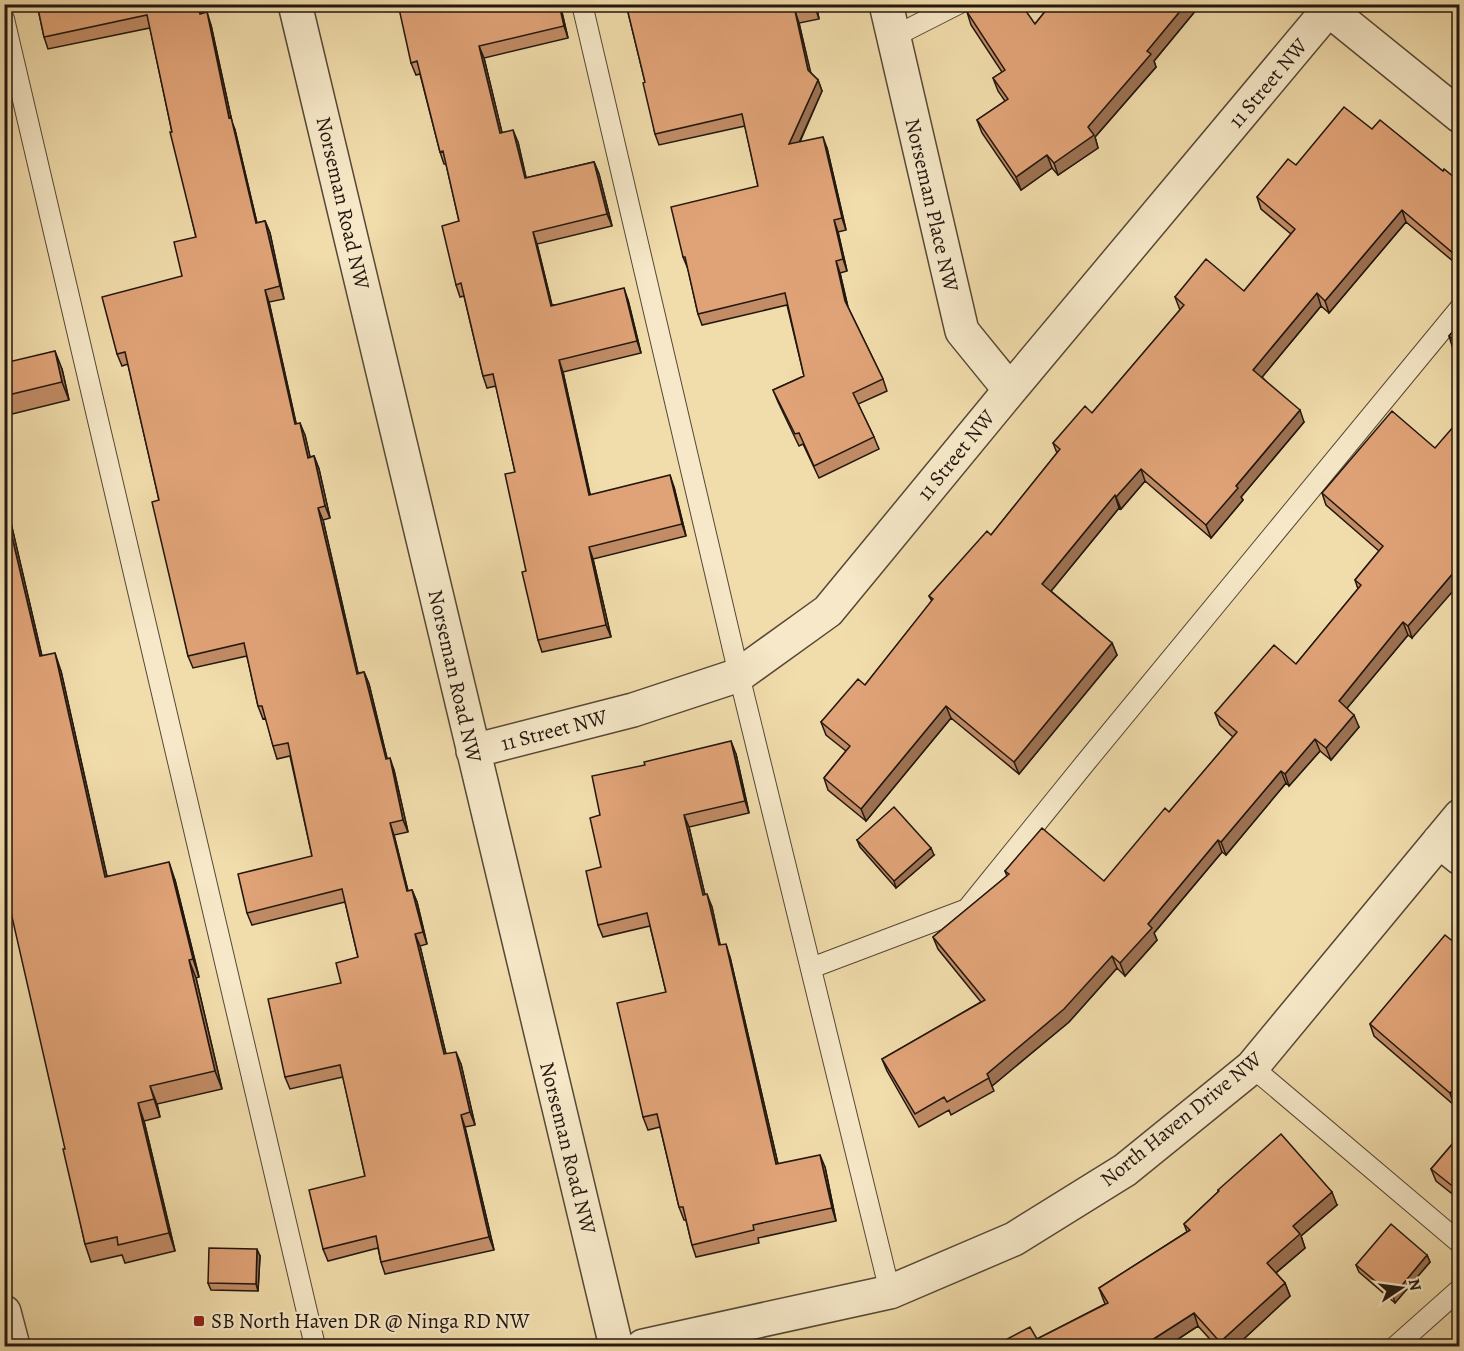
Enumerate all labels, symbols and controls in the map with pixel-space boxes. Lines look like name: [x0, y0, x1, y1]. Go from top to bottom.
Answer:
street label: 11 Street NW: [1222, 32, 1314, 134]
street label: Norseman Road NW: [310, 114, 377, 293]
street label: Norseman Place NW: [898, 115, 966, 295]
street label: 11 Street NW: [911, 404, 1001, 506]
street label: Norseman Road NW: [422, 587, 489, 766]
street label: 11 Street NW: [498, 702, 611, 758]
street label: North Haven Drive NW: [1094, 1045, 1268, 1193]
street label: Norseman Road NW: [533, 1059, 603, 1237]
north arrow: [1371, 1258, 1431, 1318]
text: N: [1403, 1277, 1427, 1293]
place label: SB North Haven DR @ Ninga RD NW: [211, 1307, 530, 1335]
marker: SB North Haven DR @ Ninga RD NW: [192, 1314, 206, 1328]

